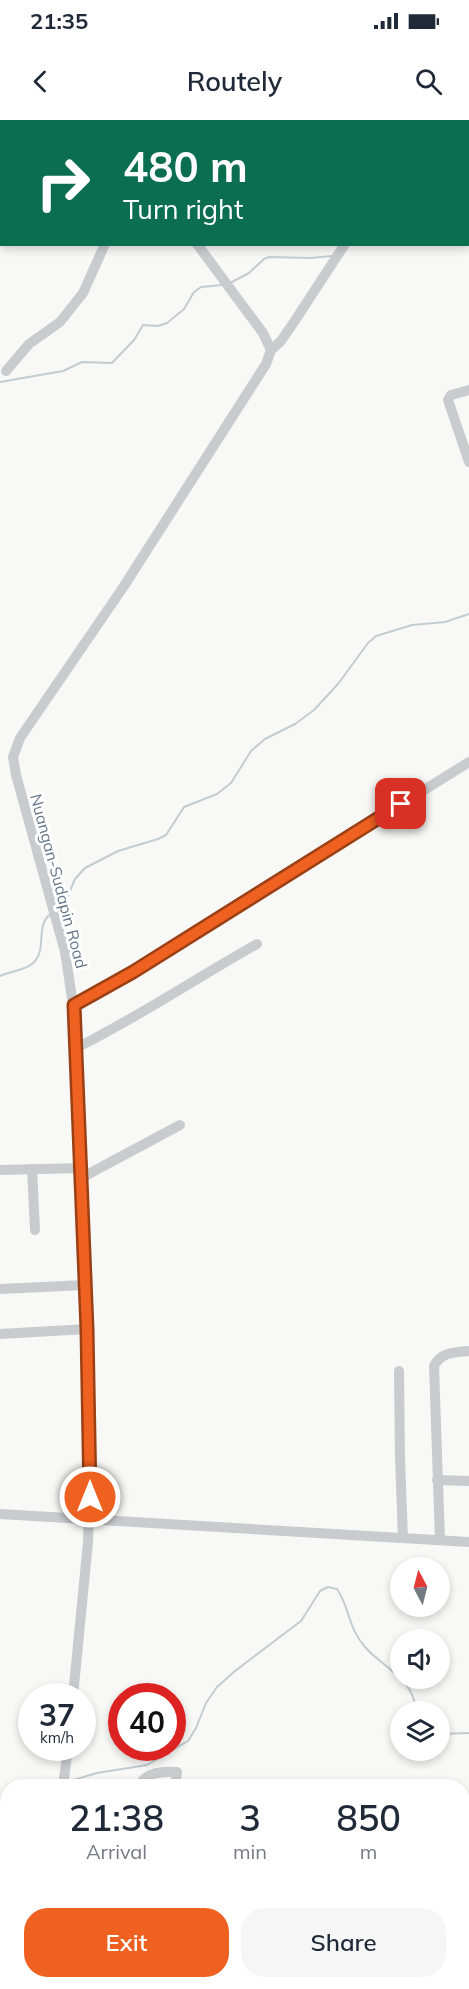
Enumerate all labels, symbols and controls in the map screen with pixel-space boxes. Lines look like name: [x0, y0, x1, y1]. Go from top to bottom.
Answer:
text: 21:35: [30, 7, 88, 35]
text: Routely: [187, 64, 282, 98]
icon: back: [24, 65, 57, 98]
icon: search: [412, 65, 445, 98]
text: 480 m: [123, 140, 248, 193]
icon: right: [24, 144, 102, 222]
text: Turn right: [123, 192, 243, 226]
pin: [375, 778, 426, 829]
icon: arrive: [384, 787, 417, 820]
street label: Nuangan-Sudapin Road: [26, 792, 92, 970]
position arrow: [58, 1465, 122, 1529]
north arrow: [390, 1557, 450, 1617]
map controls: [390, 1557, 450, 1761]
button: sound: [390, 1629, 450, 1689]
speed limit sign: 40: [108, 1683, 186, 1761]
text: 37: [39, 1696, 75, 1734]
button: layers: [390, 1701, 450, 1761]
text: km/h: [40, 1728, 74, 1747]
text: 21:38: [69, 1795, 164, 1840]
text: 3: [239, 1795, 261, 1840]
text: 850: [336, 1795, 401, 1840]
text: Arrival: [86, 1839, 147, 1864]
text: min: [233, 1839, 267, 1864]
text: m: [360, 1839, 377, 1864]
button: Exit: [24, 1908, 229, 1977]
button: Share: [241, 1908, 446, 1977]

